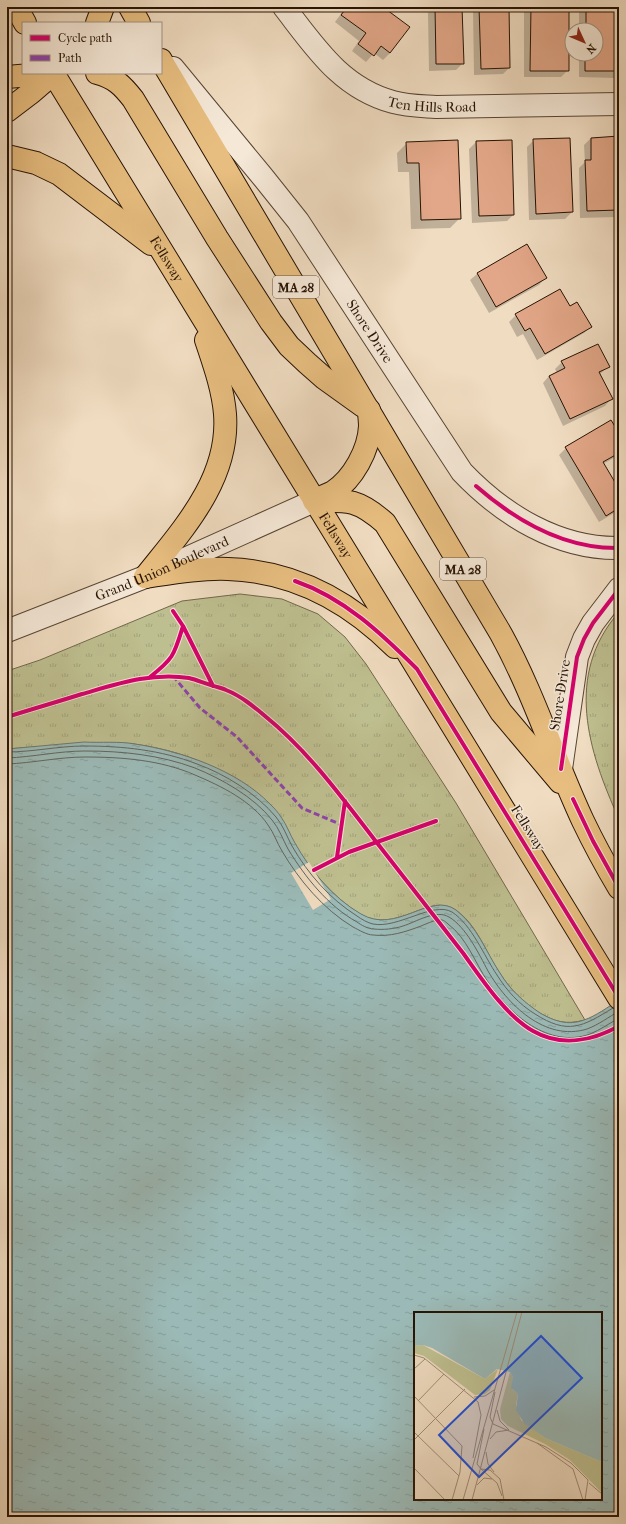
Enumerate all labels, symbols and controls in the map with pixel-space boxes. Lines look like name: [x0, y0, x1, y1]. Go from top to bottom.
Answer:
legend: [22, 22, 162, 74]
north arrow: [564, 22, 604, 62]
text: Cycle path: [58, 31, 113, 45]
text: N: [583, 41, 598, 57]
text: Path: [58, 51, 82, 65]
street label: Ten Hills Road: [386, 92, 477, 116]
street label: Fellsway: [146, 233, 188, 286]
road number: MA 28: [273, 276, 319, 298]
street label: Shore Drive: [343, 296, 397, 366]
street label: Fellsway: [315, 509, 357, 562]
street label: Grand Union Boulevard: [93, 532, 232, 604]
road number: MA 28: [440, 558, 486, 580]
street label: Shore Drive: [546, 658, 574, 732]
street label: Fellsway: [507, 802, 549, 855]
inset map: [414, 1312, 602, 1500]

